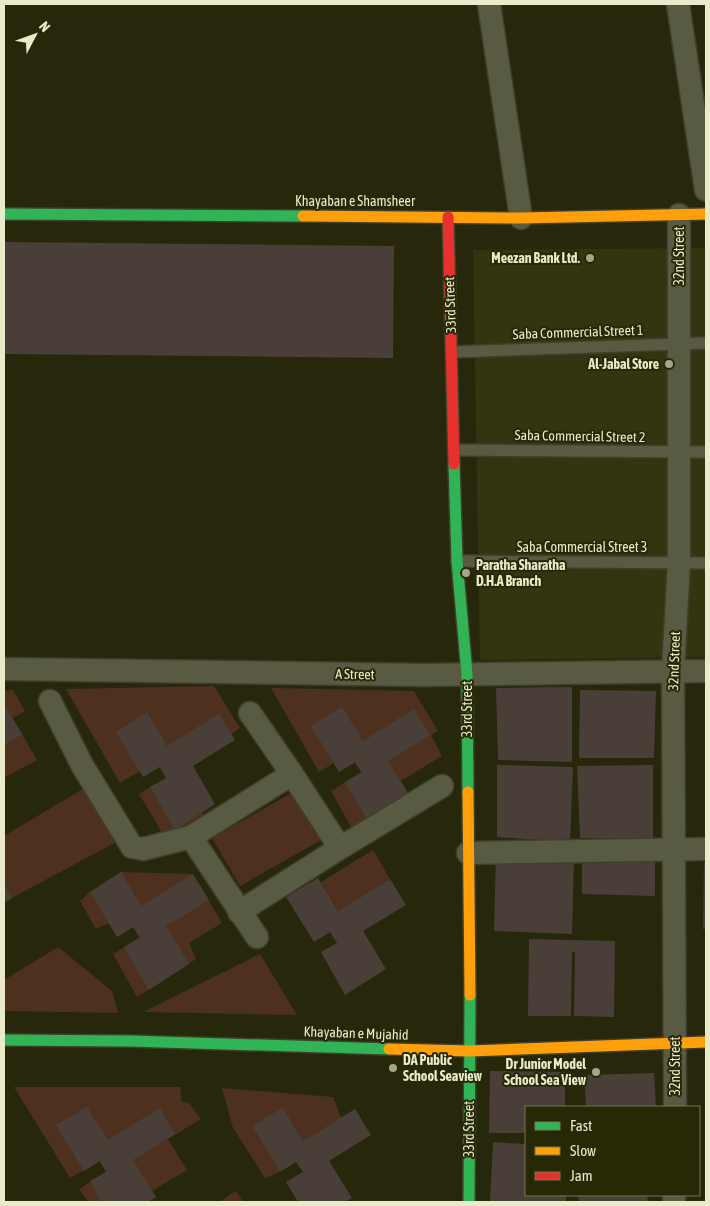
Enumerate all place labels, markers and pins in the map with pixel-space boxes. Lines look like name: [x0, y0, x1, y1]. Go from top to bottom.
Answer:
place label: Meezan Bank Ltd.: [491, 250, 581, 266]
marker: Meezan Bank Ltd.: [584, 252, 596, 264]
place label: Al-Jabal Store: [587, 356, 659, 372]
marker: Al-Jabal Store: [663, 358, 675, 370]
place label: Paratha Sharatha D.H.A Branch: [476, 557, 566, 589]
marker: Paratha Sharatha D.H.A Branch: [460, 567, 472, 579]
place label: DA Public School Seaview: [403, 1052, 483, 1084]
place label: Dr Junior Model School Sea View: [504, 1056, 587, 1088]
marker: DA Public School Seaview: [387, 1062, 399, 1074]
marker: Dr Junior Model School Sea View: [590, 1066, 602, 1078]

